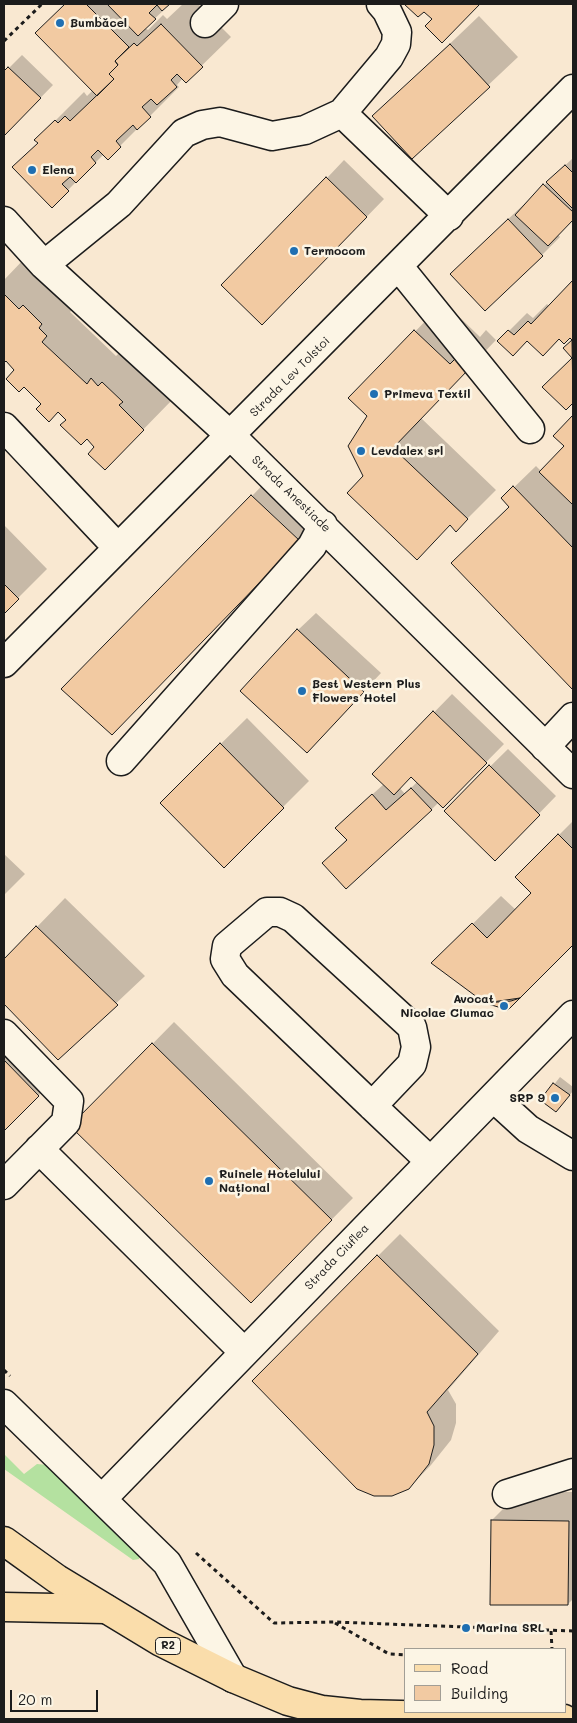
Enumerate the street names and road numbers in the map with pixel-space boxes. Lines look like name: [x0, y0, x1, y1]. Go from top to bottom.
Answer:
street label: Strada Lev Tolstoi: [247, 334, 333, 420]
street label: Strada Anestiade: [249, 453, 333, 535]
street label: Strada Ciuflea: [302, 1221, 372, 1293]
road number: R2: [156, 1638, 180, 1654]

